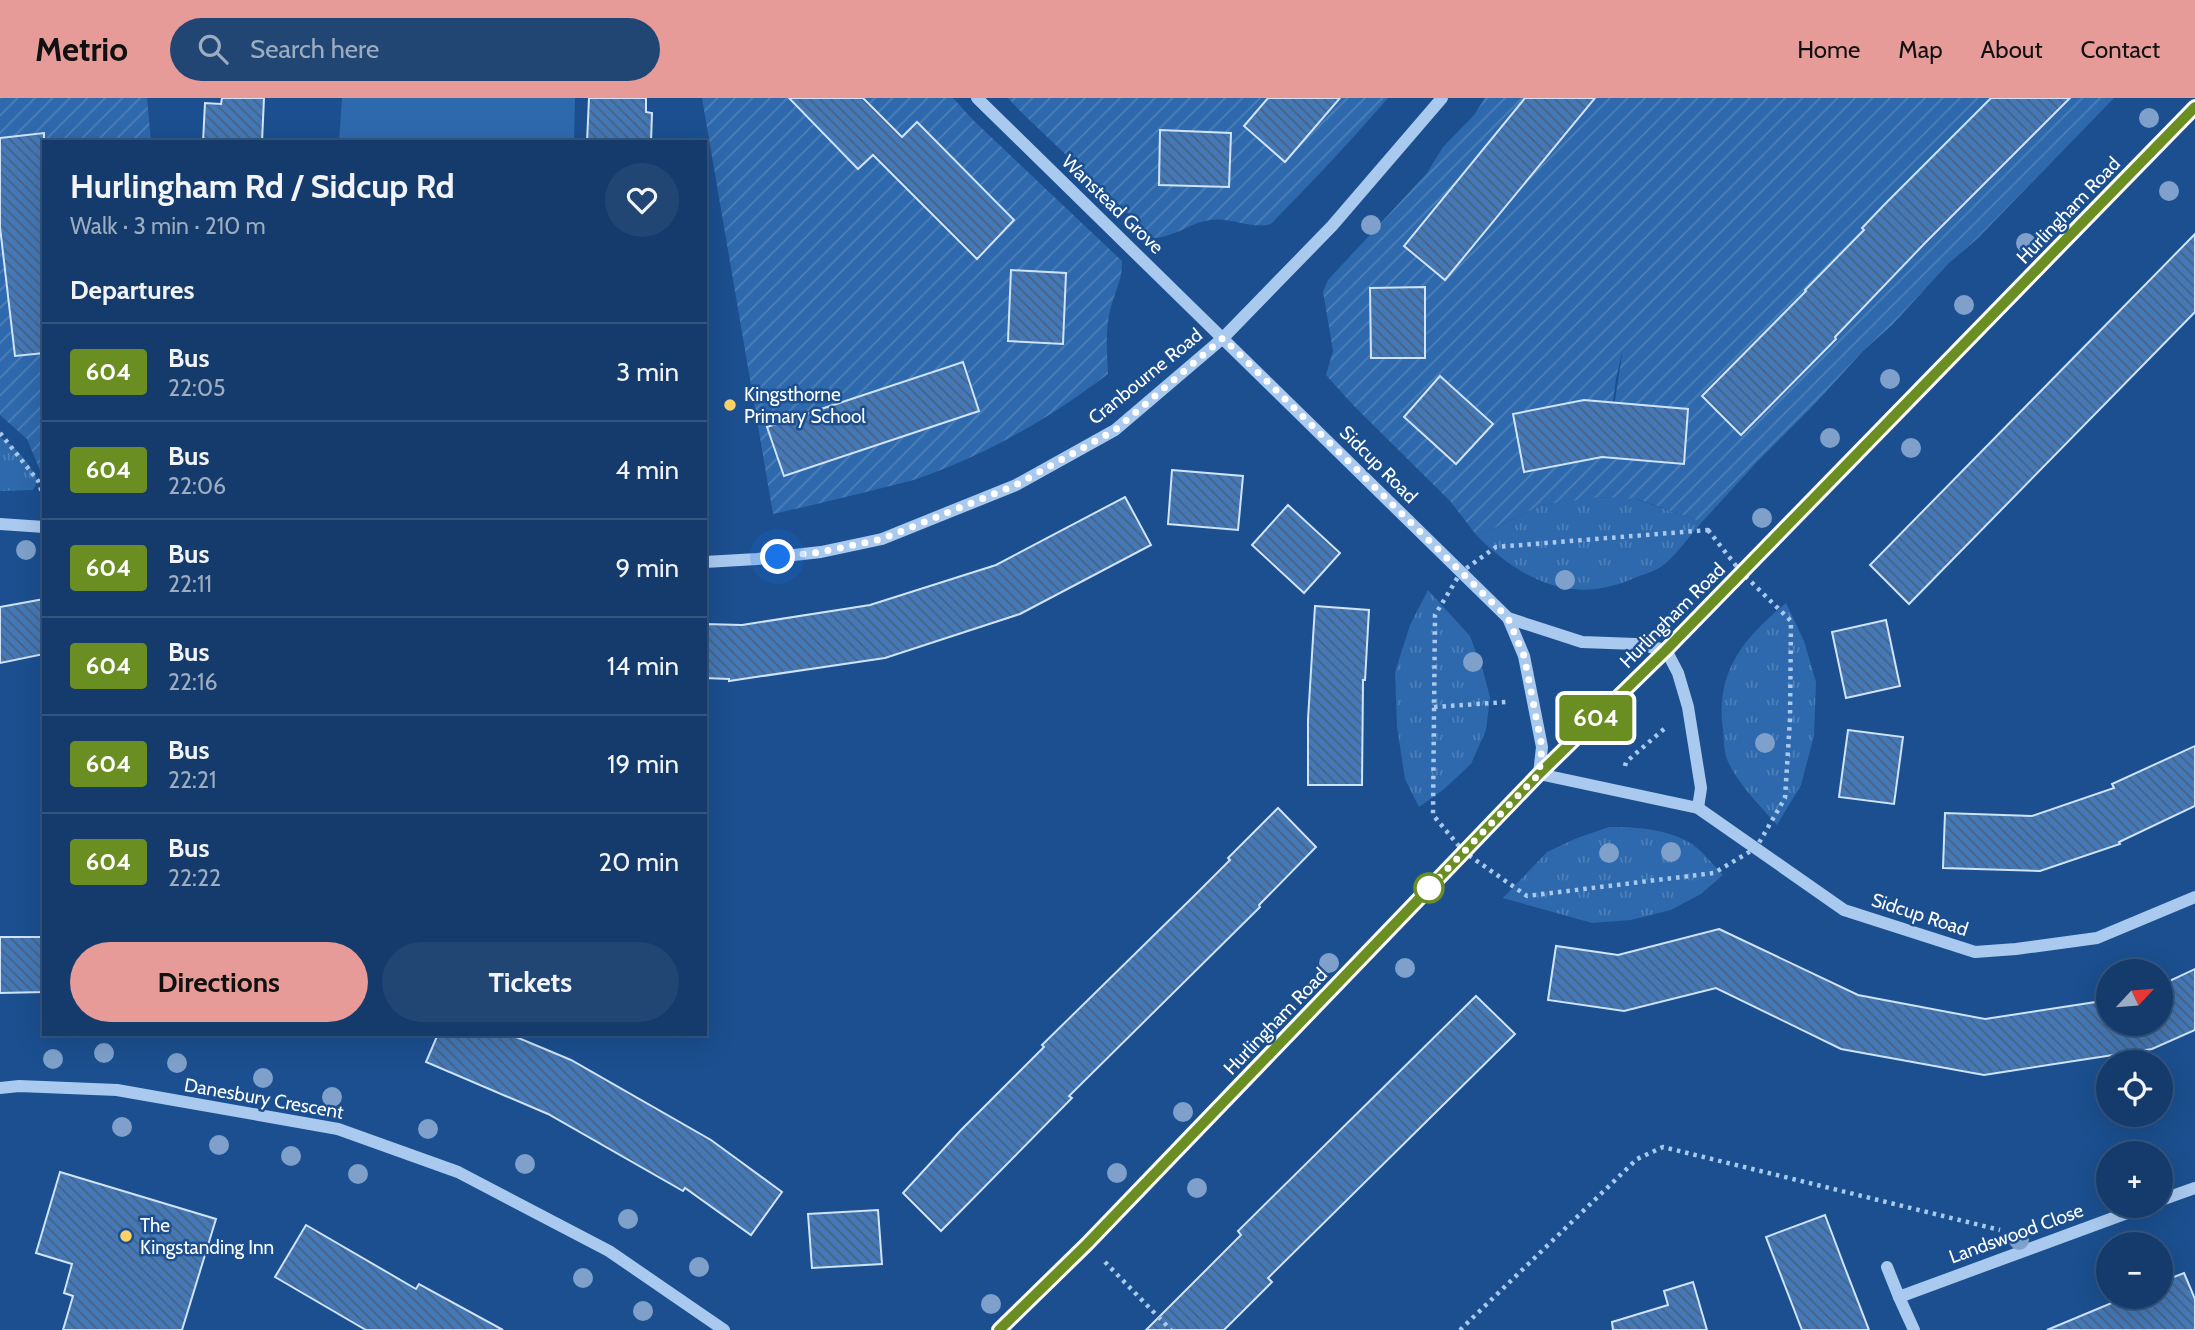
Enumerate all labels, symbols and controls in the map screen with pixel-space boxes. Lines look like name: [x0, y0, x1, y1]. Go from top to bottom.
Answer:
search box: [170, 18, 660, 81]
text: Metrio: [35, 29, 128, 69]
icon: search: [194, 30, 232, 68]
text: Search here: [250, 33, 379, 65]
text: Home: [1797, 35, 1860, 64]
text: Map: [1898, 35, 1943, 64]
text: About: [1981, 35, 2043, 64]
text: Contact: [2081, 35, 2160, 64]
street label: Wanstead Grove: [1057, 150, 1168, 259]
street label: Hurlingham Road: [2012, 152, 2125, 268]
button: heart: [605, 163, 679, 237]
text: Hurlingham Rd / Sidcup Rd: [70, 166, 455, 206]
text: Walk · 3 min · 210 m: [70, 212, 266, 240]
text: Departures: [70, 274, 194, 306]
street label: Cranbourne Road: [1084, 323, 1207, 429]
text: Bus: [168, 342, 209, 374]
text: 3 min: [616, 356, 679, 388]
text: 604: [86, 357, 131, 386]
text: 22:05: [168, 374, 225, 402]
place label: Kingsthorne Primary School: [744, 383, 866, 428]
marker: Kingsthorne Primary School: [722, 397, 738, 413]
street label: Sidcup Road: [1335, 421, 1422, 508]
text: Bus: [168, 440, 209, 472]
text: 4 min: [615, 454, 679, 486]
text: 604: [86, 455, 131, 484]
text: 22:06: [168, 472, 226, 500]
text: Bus: [168, 538, 209, 570]
your location: [760, 539, 795, 574]
text: 9 min: [616, 552, 679, 584]
text: 604: [86, 553, 131, 582]
street label: Hurlingham Road: [1615, 558, 1730, 673]
text: 22:11: [168, 570, 212, 598]
text: Bus: [168, 636, 209, 668]
text: 14 min: [607, 650, 679, 682]
text: 604: [86, 651, 131, 680]
text: 22:16: [168, 668, 217, 696]
line badge: 604: [1556, 695, 1636, 741]
text: 604: [1573, 703, 1619, 732]
text: Bus: [168, 734, 209, 766]
text: 19 min: [607, 748, 679, 780]
text: 604: [86, 749, 131, 778]
text: 22:21: [168, 766, 216, 794]
text: Bus: [168, 832, 209, 864]
text: 20 min: [599, 846, 679, 878]
text: 604: [86, 847, 131, 876]
text: 22:22: [168, 864, 221, 892]
unlabelled marker: [1414, 873, 1444, 903]
street label: Sidcup Road: [1869, 888, 1971, 941]
button: Directions: [70, 942, 368, 1022]
button: Tickets: [382, 942, 679, 1022]
north arrow: [2096, 959, 2174, 1036]
map controls: [2096, 959, 2173, 1309]
street label: Hurlingham Road: [1219, 963, 1332, 1079]
button: locate: [2096, 1050, 2173, 1127]
street label: Danesbury Crescent: [182, 1073, 346, 1124]
button: +: [2096, 1141, 2173, 1218]
street label: Landswood Close: [1946, 1198, 2087, 1268]
place label: The Kingstanding Inn: [140, 1214, 274, 1259]
marker: The Kingstanding Inn: [118, 1228, 134, 1244]
button: −: [2096, 1232, 2173, 1309]

